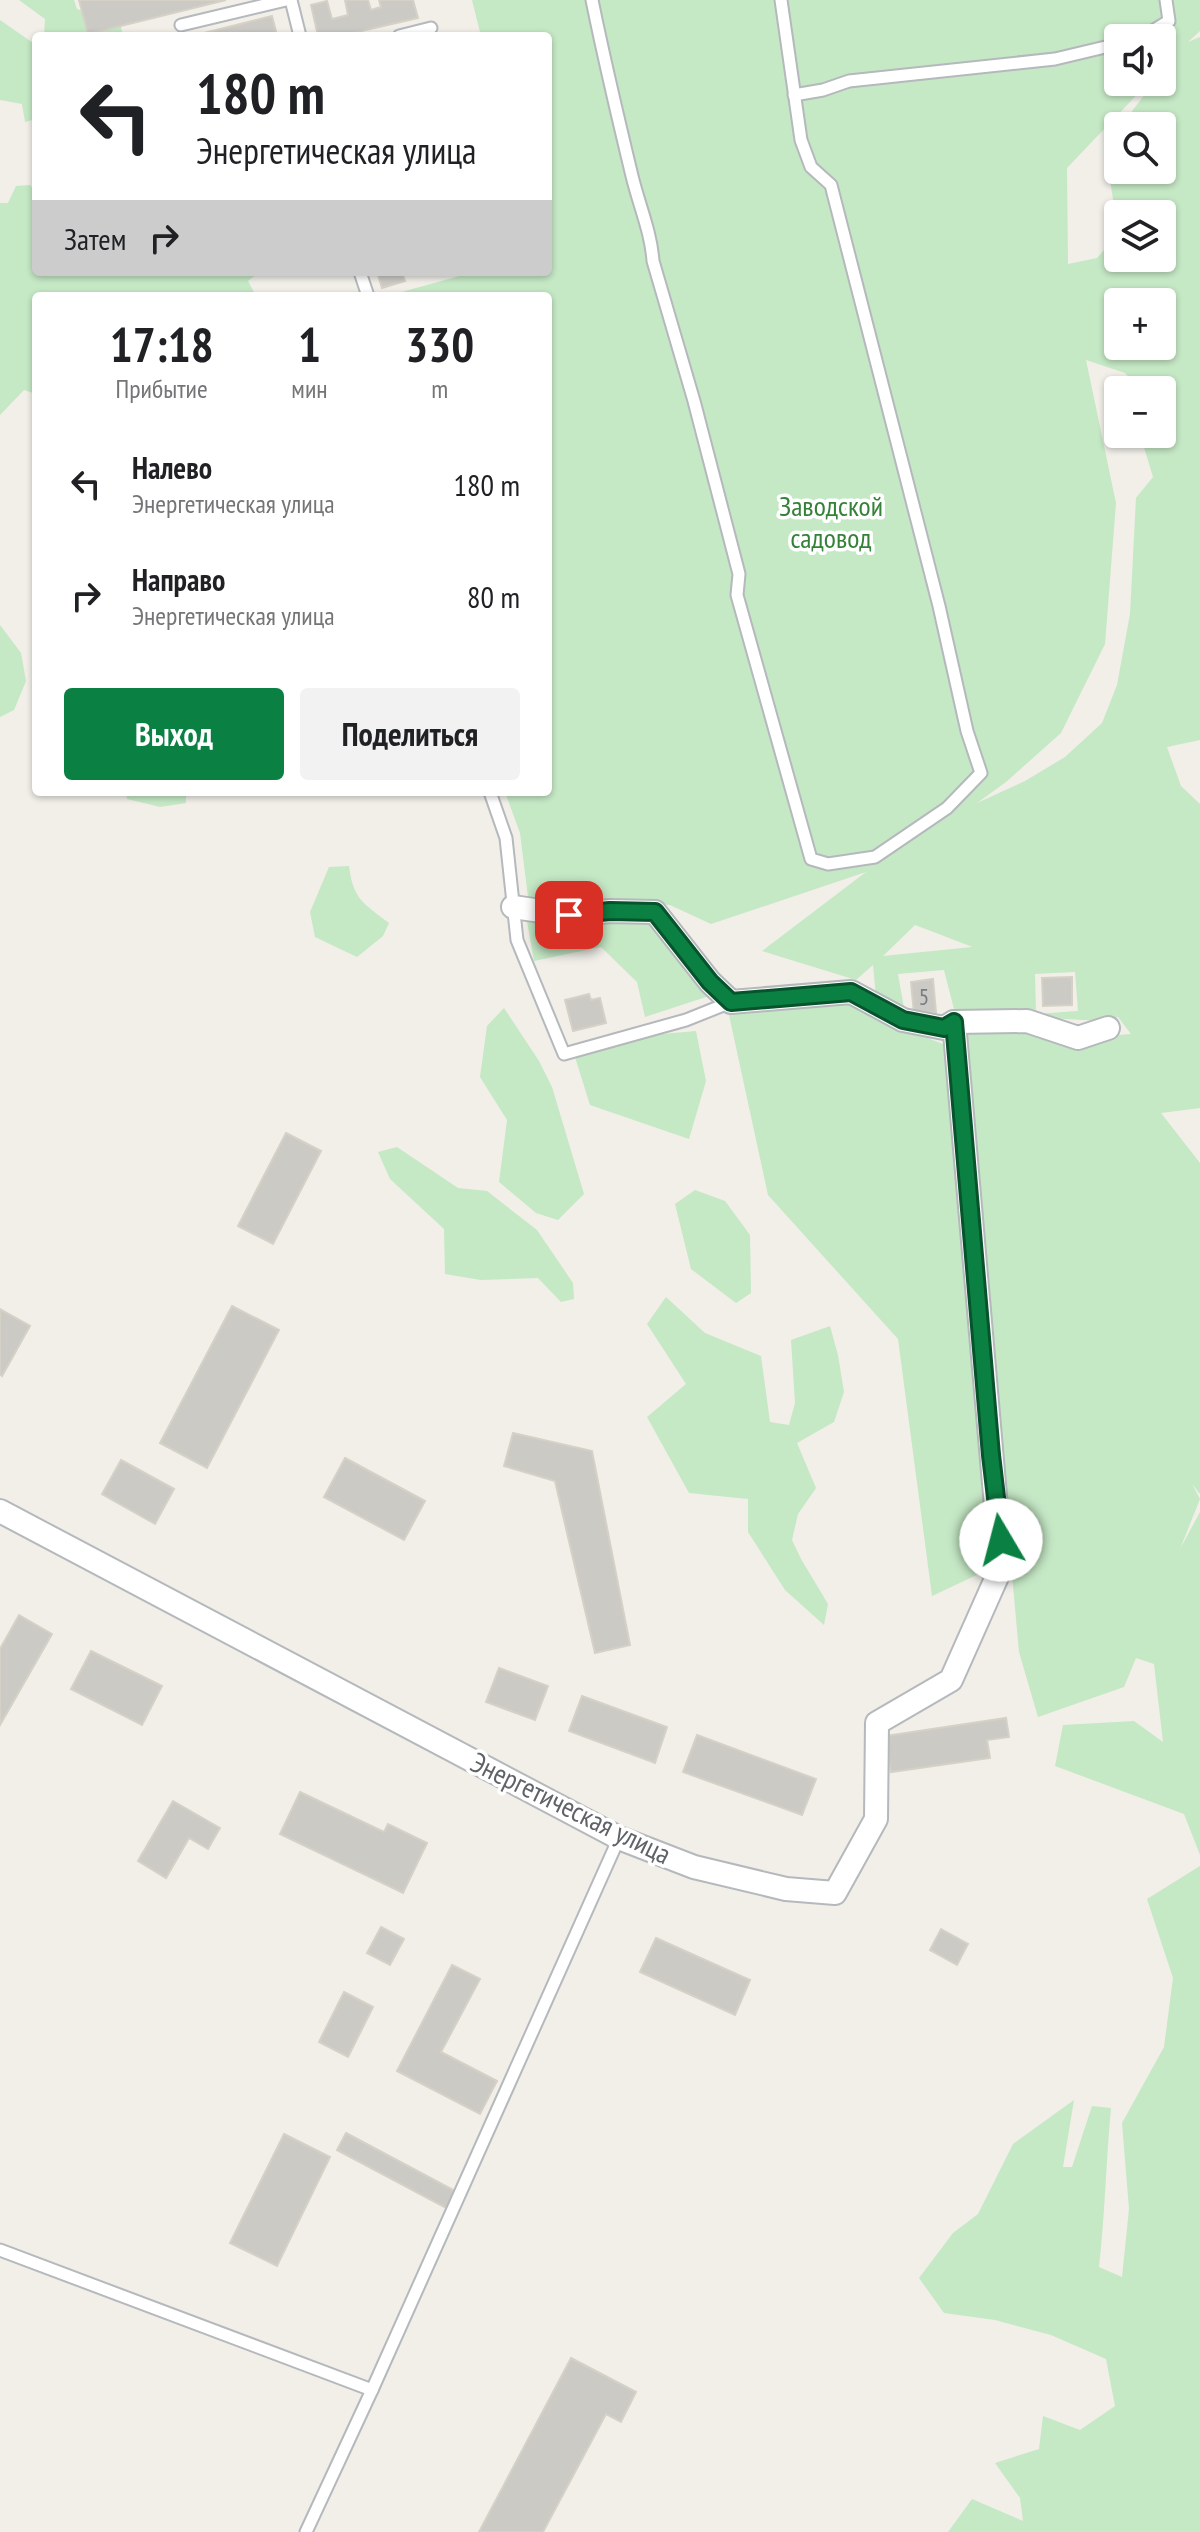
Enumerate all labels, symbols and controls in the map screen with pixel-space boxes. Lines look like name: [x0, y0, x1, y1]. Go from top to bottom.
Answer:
map controls: [1104, 24, 1176, 448]
button: sound: [1104, 24, 1176, 96]
text: 180 m: [196, 57, 325, 129]
icon: left: [64, 64, 168, 168]
button: search: [1104, 112, 1176, 184]
text: Энергетическая улица: [196, 127, 477, 174]
button: layers: [1104, 200, 1176, 272]
icon: right: [142, 216, 186, 260]
text: Затем: [64, 219, 126, 258]
button: +: [1104, 288, 1176, 360]
text: 17:18: [110, 313, 214, 375]
text: 1: [298, 313, 321, 375]
text: 330: [405, 313, 474, 375]
text: Прибытие: [116, 372, 208, 405]
text: мин: [291, 372, 328, 405]
text: m: [431, 372, 448, 405]
button: −: [1104, 376, 1176, 448]
text: Налево: [132, 448, 212, 487]
icon: left: [64, 462, 108, 506]
text: 180 m: [454, 465, 520, 504]
text: Энергетическая улица: [132, 487, 335, 520]
park label: Заводской садовод: [779, 487, 883, 556]
text: Направо: [132, 560, 225, 599]
icon: right: [64, 574, 108, 618]
text: 80 m: [467, 577, 520, 616]
text: Энергетическая улица: [132, 599, 335, 632]
button: Выход: [64, 688, 284, 780]
button: Поделиться: [300, 688, 520, 780]
pin: [535, 881, 603, 949]
icon: arrive: [547, 893, 591, 937]
house number: 5: [919, 981, 929, 1012]
position arrow: [959, 1498, 1043, 1582]
street label: Энергетическая улица: [465, 1743, 677, 1872]

